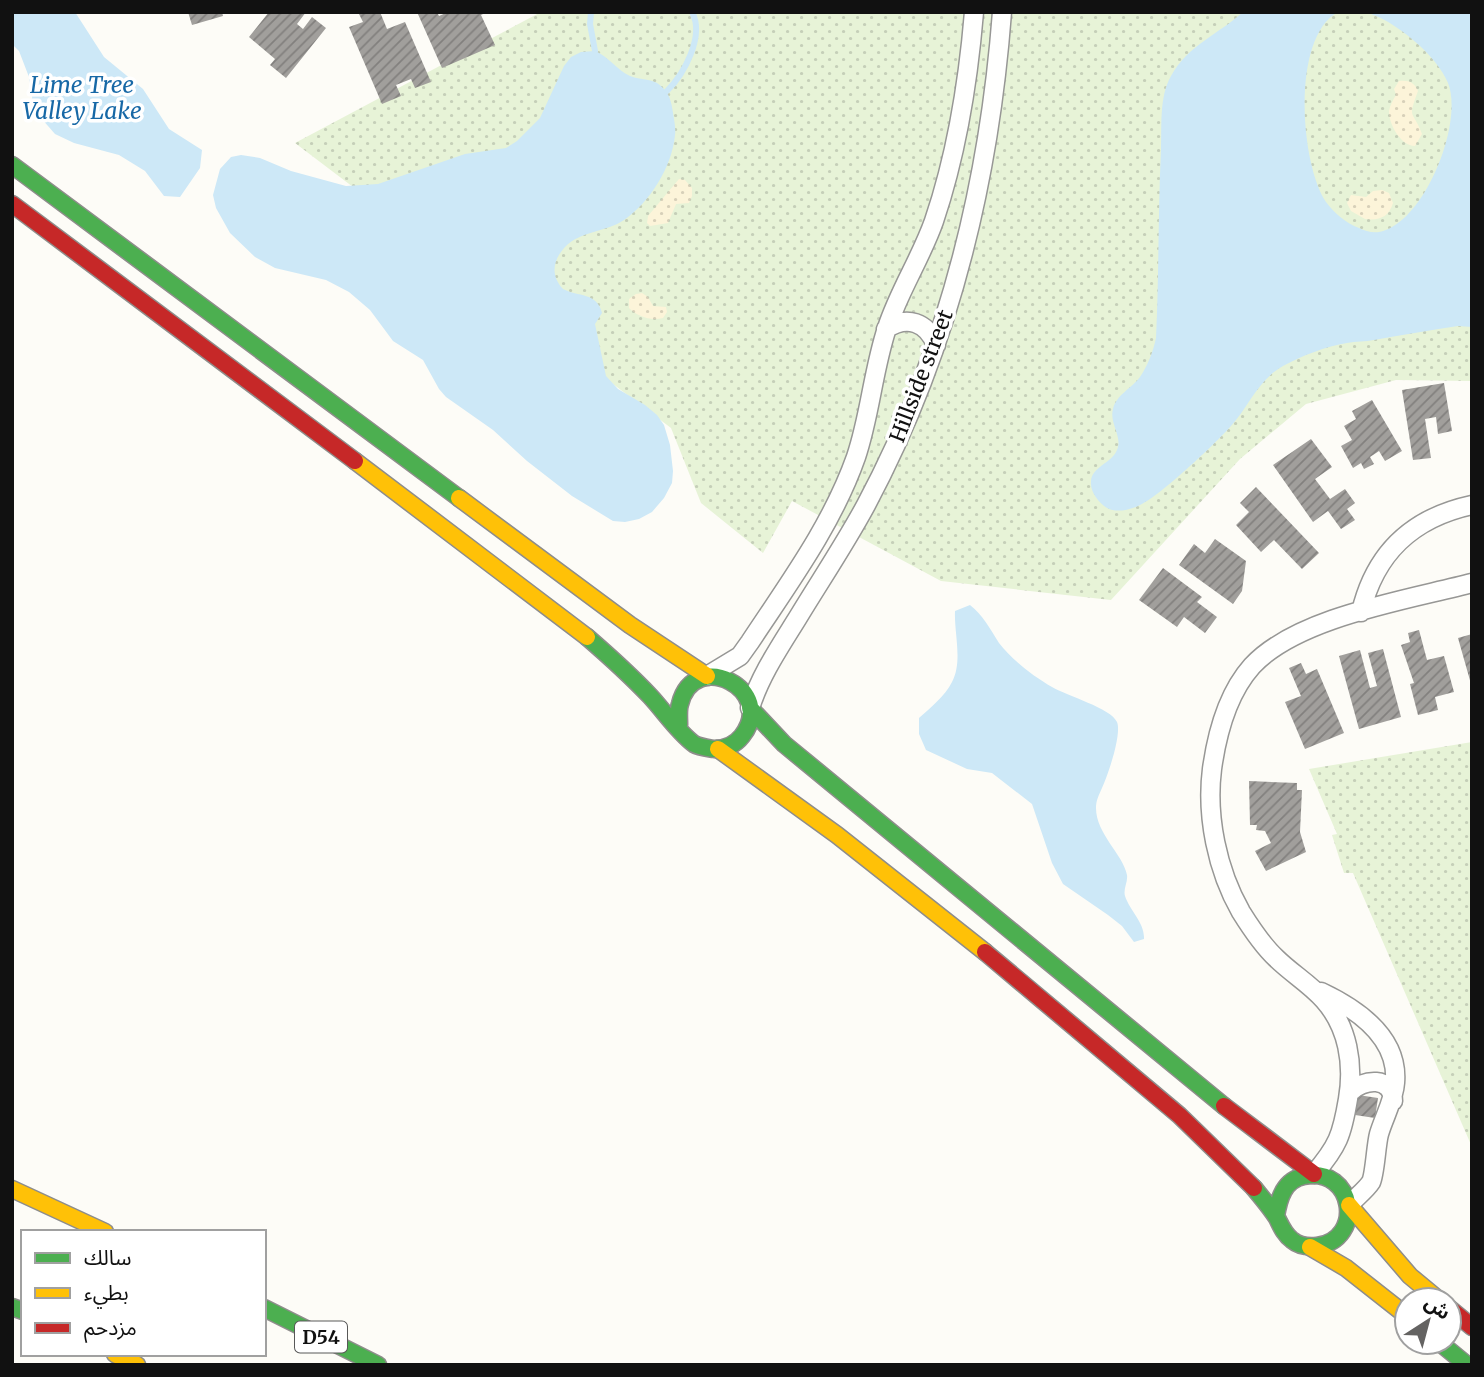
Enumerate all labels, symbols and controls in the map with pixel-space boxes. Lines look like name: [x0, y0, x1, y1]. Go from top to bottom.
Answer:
water label: Lime Tree Valley Lake: [22, 70, 142, 125]
street label: Hillside street: [883, 306, 959, 446]
legend: [21, 1230, 266, 1356]
text: سالك: [84, 1244, 131, 1271]
text: بطيء: [84, 1279, 129, 1309]
north arrow: [1393, 1286, 1463, 1356]
text: ش: [1420, 1290, 1456, 1325]
text: مزدحم: [84, 1314, 137, 1343]
road number: D54: [295, 1322, 347, 1352]

